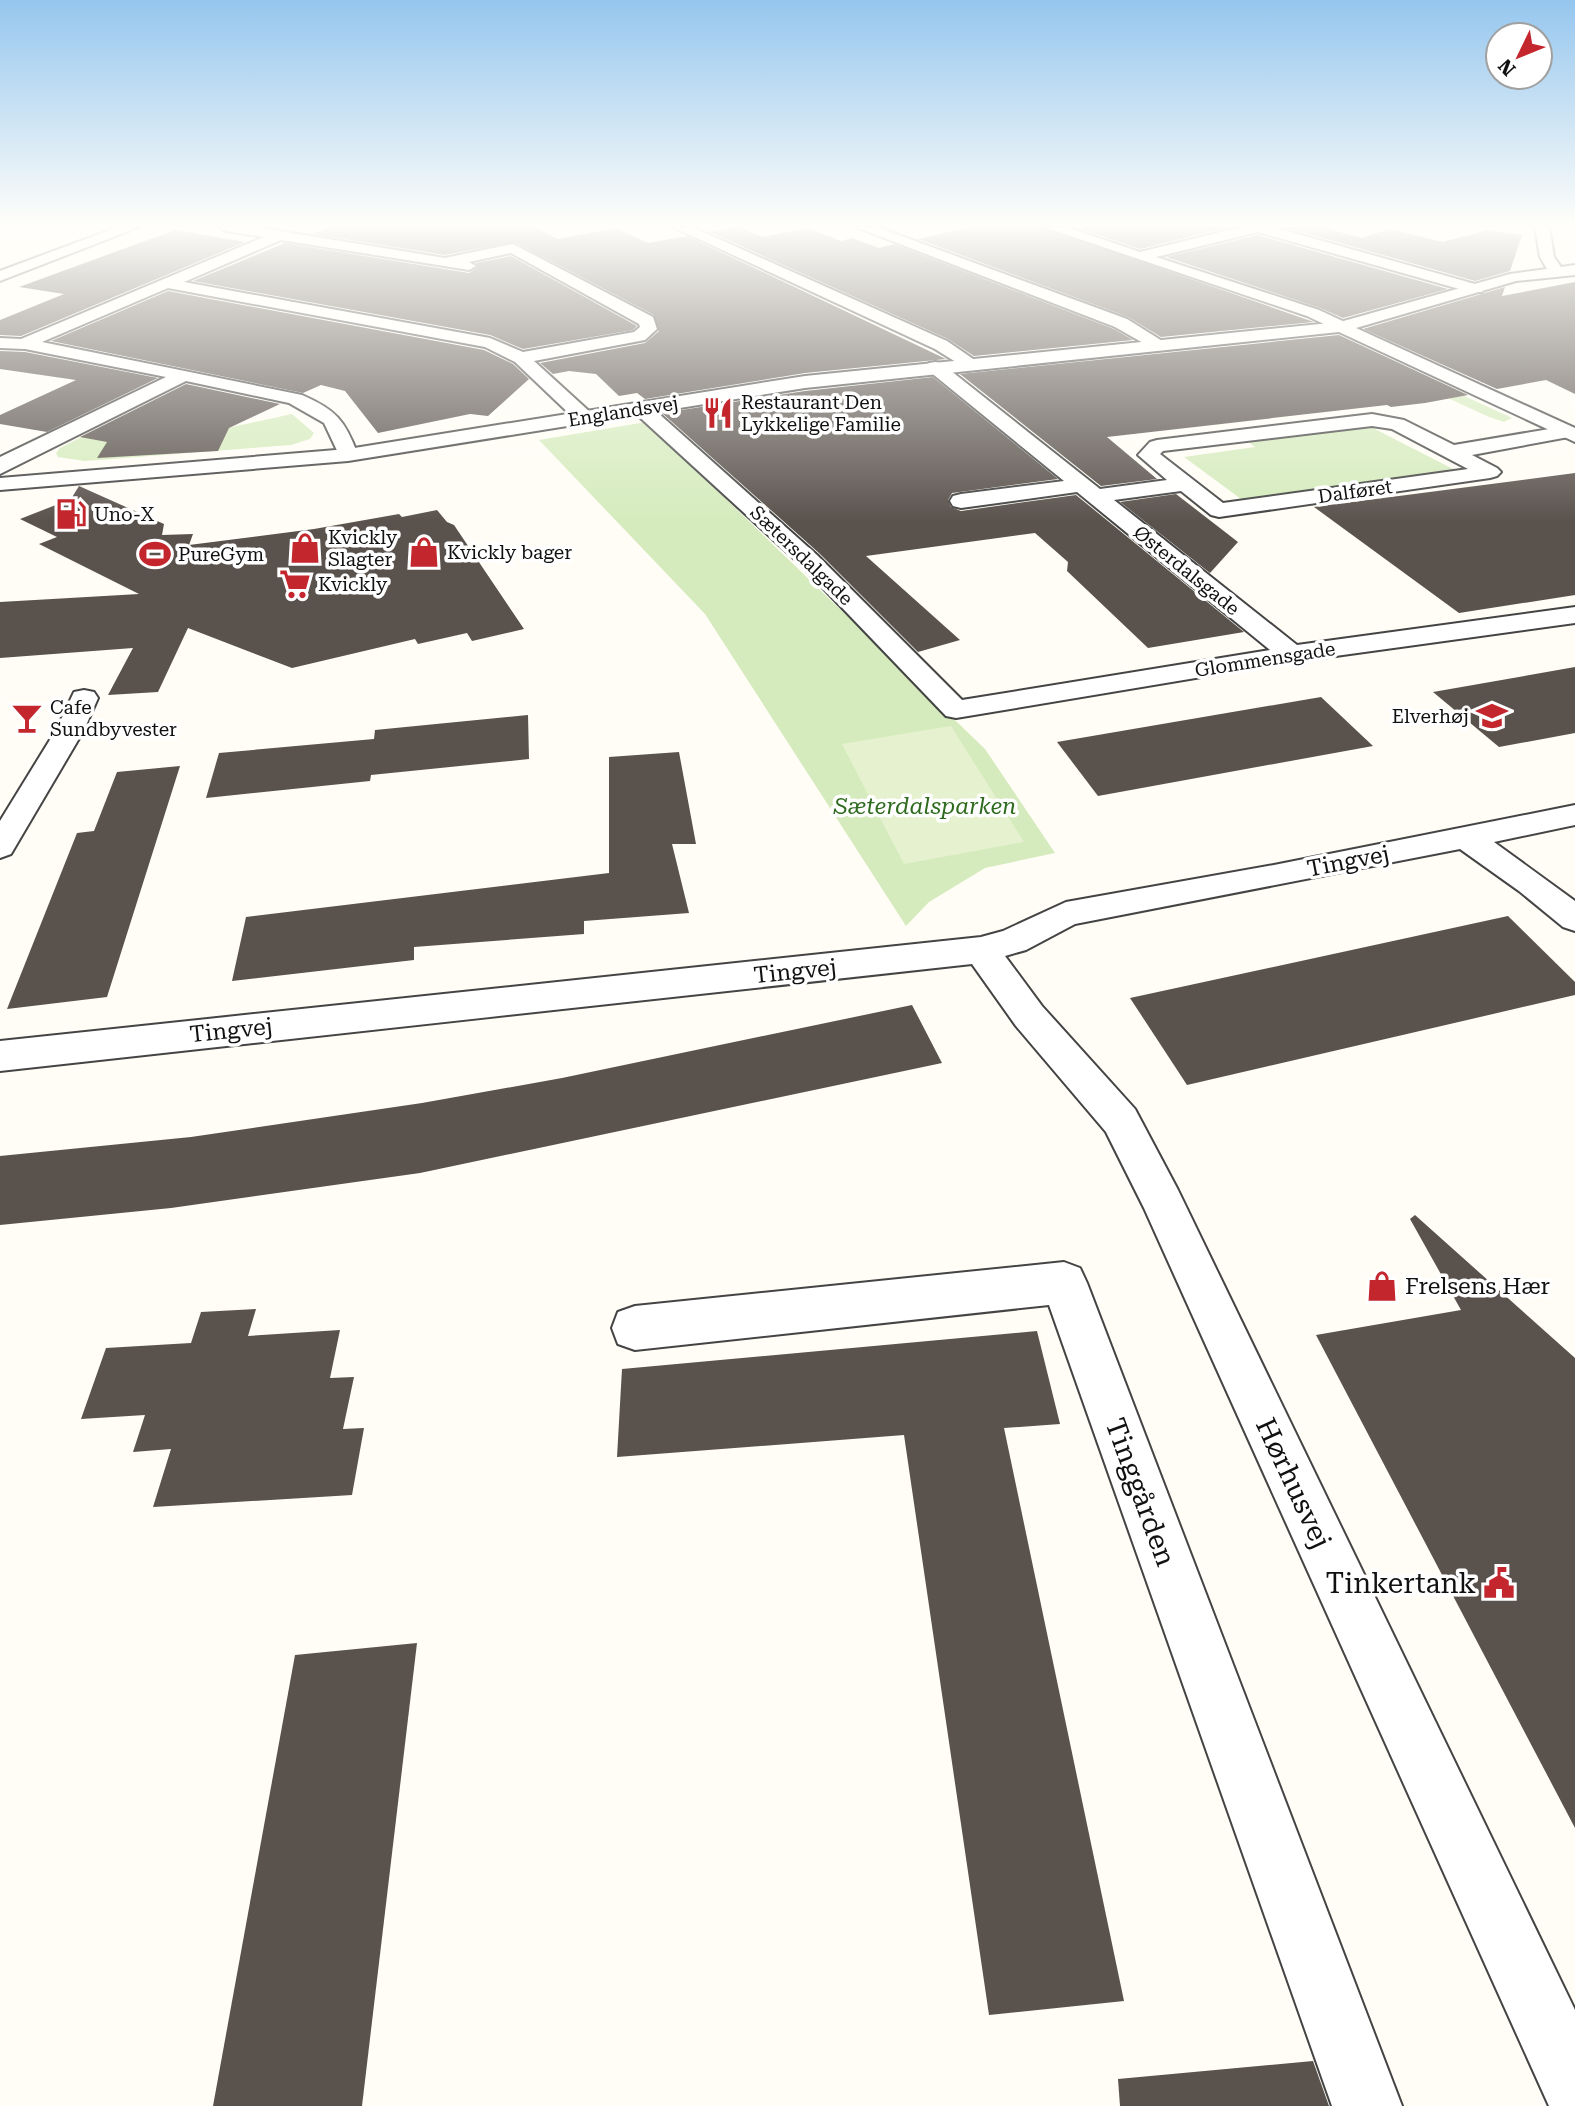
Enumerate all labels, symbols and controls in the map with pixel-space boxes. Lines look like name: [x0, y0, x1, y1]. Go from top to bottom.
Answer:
north arrow: [1484, 21, 1554, 91]
text: N: [1493, 54, 1520, 80]
street label: Englandsvej: [566, 391, 680, 432]
place label: Restaurant Den Lykkelige Familie: [741, 391, 901, 436]
restaurant icon: Restaurant Den Lykkelige Familie: [701, 396, 735, 430]
street label: Dalføret: [1316, 475, 1394, 508]
fuel station icon: Uno-X: [54, 497, 88, 531]
street label: Sætersdalgade: [746, 501, 858, 610]
place label: Uno-X: [94, 503, 154, 526]
street label: Østerdalsgade: [1129, 521, 1244, 620]
place label: Kvickly Slagter: [328, 526, 398, 571]
shop icon: Kvickly Slagter: [288, 531, 322, 565]
shop icon: Kvickly bager: [407, 535, 441, 569]
sports icon: PureGym: [138, 537, 172, 571]
place label: Kvickly bager: [447, 541, 572, 564]
place label: PureGym: [178, 543, 264, 566]
supermarket icon: Kvickly: [278, 567, 312, 601]
place label: Kvickly: [318, 573, 388, 596]
street label: Glommensgade: [1193, 637, 1337, 682]
place label: Cafe Sundbyvester: [50, 696, 177, 741]
school or university icon: Elverhøj: [1475, 699, 1509, 733]
bar icon: Cafe Sundbyvester: [10, 701, 44, 735]
place label: Elverhøj: [1392, 705, 1469, 728]
park label: Sæterdalsparken: [833, 793, 1016, 820]
street label: Tingvej: [1305, 840, 1392, 883]
street label: Tingvej: [752, 954, 838, 989]
street label: Tingvej: [188, 1013, 274, 1048]
shop icon: Frelsens Hær: [1365, 1269, 1399, 1303]
place label: Frelsens Hær: [1405, 1273, 1550, 1300]
street label: Hørhusvej: [1249, 1413, 1338, 1554]
street label: Tinggården: [1098, 1414, 1183, 1571]
public building icon: Tinkertank: [1482, 1566, 1516, 1600]
place label: Tinkertank: [1326, 1567, 1476, 1600]

